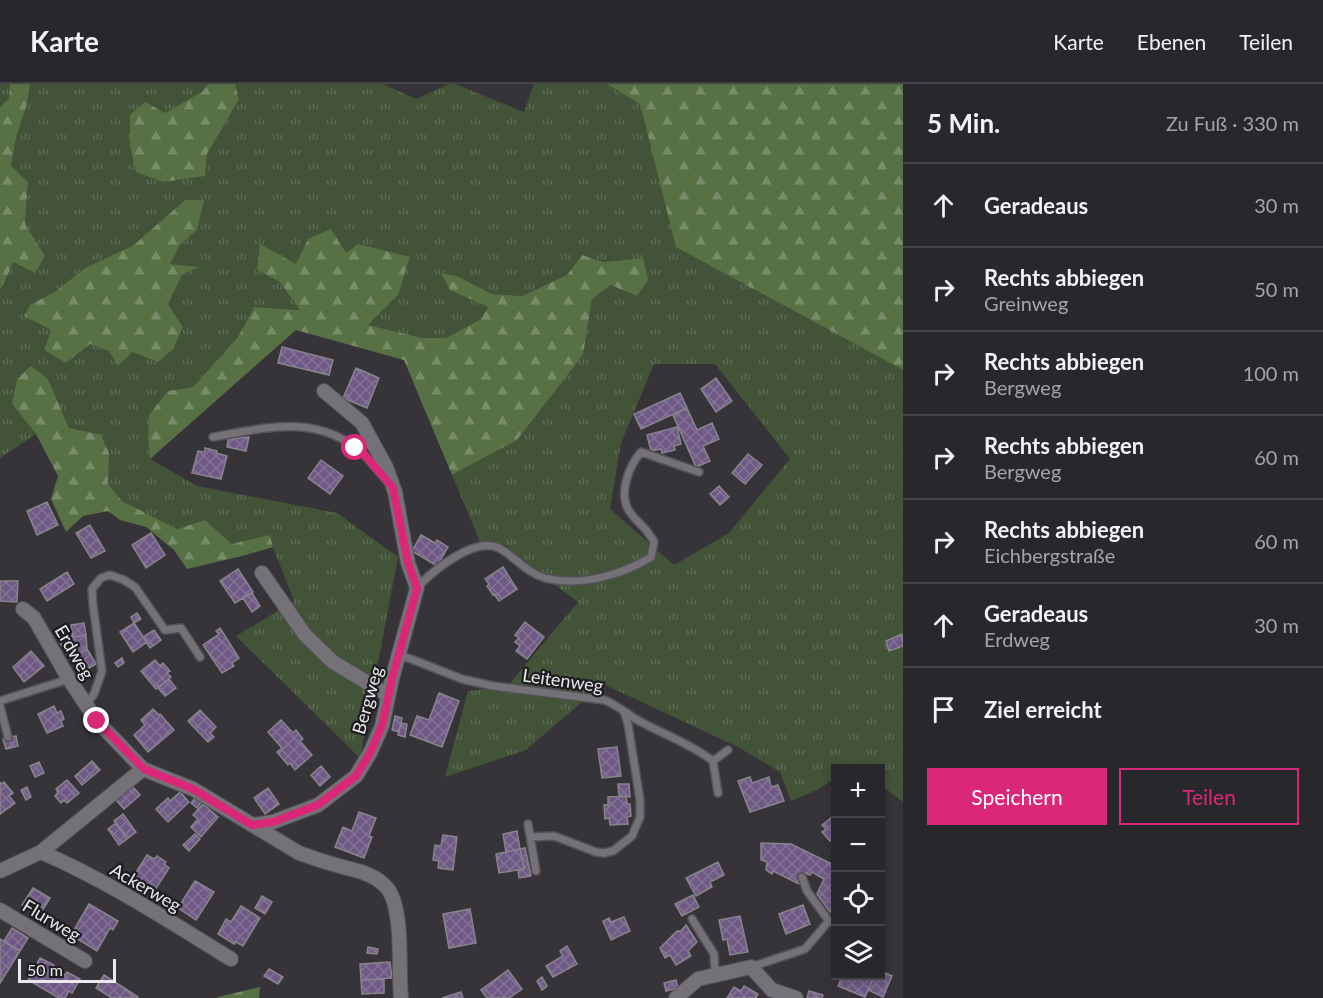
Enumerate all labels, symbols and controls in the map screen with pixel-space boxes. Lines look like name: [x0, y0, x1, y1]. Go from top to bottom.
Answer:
text: Karte: [30, 24, 99, 58]
text: Karte: [1053, 29, 1104, 54]
text: Ebenen: [1137, 29, 1206, 54]
text: Teilen: [1239, 29, 1293, 54]
text: 5 Min.: [927, 107, 1000, 139]
text: Zu Fuß · 330 m: [1166, 111, 1299, 135]
icon: ahead: [927, 189, 960, 222]
text: Geradeaus: [984, 192, 1088, 219]
text: 30 m: [1254, 193, 1299, 217]
text: Rechts abbiegen: [984, 264, 1144, 291]
icon: right: [927, 273, 960, 306]
text: 50 m: [1254, 277, 1299, 301]
text: Greinweg: [984, 291, 1068, 315]
text: Rechts abbiegen: [984, 348, 1144, 375]
icon: right: [927, 357, 960, 390]
text: 100 m: [1243, 361, 1299, 385]
text: Bergweg: [984, 375, 1061, 399]
text: Rechts abbiegen: [984, 432, 1144, 459]
route start: [341, 434, 367, 460]
icon: right: [927, 441, 960, 474]
text: 60 m: [1254, 445, 1299, 469]
text: Bergweg: [984, 459, 1061, 483]
text: Rechts abbiegen: [984, 516, 1144, 543]
icon: right: [927, 525, 960, 558]
text: 60 m: [1254, 529, 1299, 553]
text: Eichbergstraße: [984, 543, 1115, 567]
text: Geradeaus: [984, 600, 1088, 627]
icon: ahead: [927, 609, 960, 642]
text: 30 m: [1254, 613, 1299, 637]
street label: Erdweg: [51, 621, 99, 683]
text: Erdweg: [984, 627, 1050, 651]
street label: Leitenweg: [521, 663, 605, 697]
street label: Bergweg: [347, 664, 387, 736]
icon: arrive: [927, 693, 960, 726]
text: Ziel erreicht: [984, 696, 1102, 723]
route end: [83, 707, 109, 733]
map controls: [831, 764, 885, 980]
button: +: [831, 764, 885, 818]
button: Speichern: [927, 768, 1107, 825]
button: Teilen: [1119, 768, 1299, 825]
button: −: [831, 818, 885, 872]
street label: Ackerweg: [107, 858, 185, 916]
button: locate: [831, 872, 885, 926]
street label: Flurweg: [19, 894, 85, 946]
button: layers: [831, 926, 885, 980]
scale bar: [18, 956, 116, 984]
text: 50 m: [27, 960, 63, 979]

